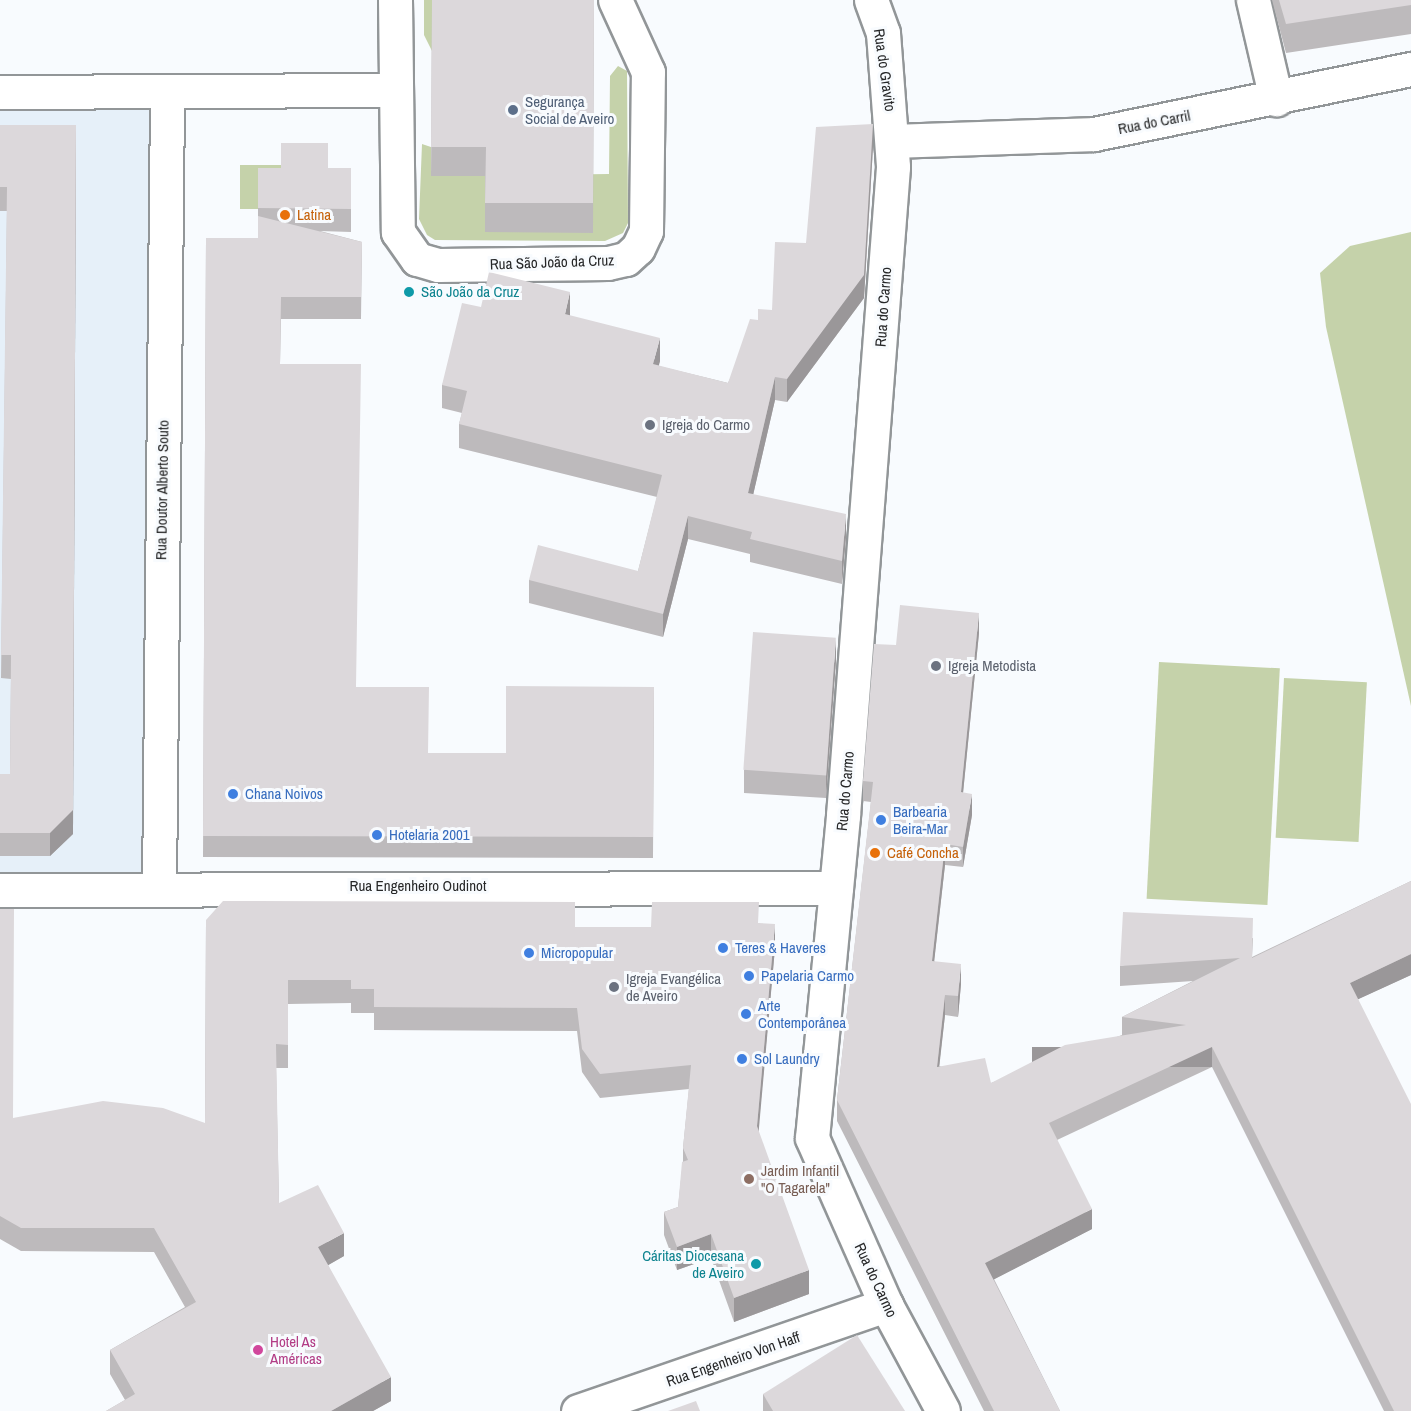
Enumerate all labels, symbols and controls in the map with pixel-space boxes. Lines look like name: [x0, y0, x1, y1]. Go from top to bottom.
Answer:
street label: Rua do Gravito: [870, 27, 900, 113]
place label: Segurança Social de Aveiro: [525, 92, 615, 127]
marker: Segurança Social de Aveiro: [506, 103, 520, 117]
street label: Rua do Carril: [1116, 106, 1192, 138]
place label: Latina: [297, 206, 331, 224]
marker: Latina: [278, 208, 292, 222]
street label: Rua São João da Cruz: [490, 251, 614, 273]
street label: Rua do Carmo: [871, 266, 895, 348]
place label: São João da Cruz: [421, 283, 519, 301]
marker: São João da Cruz: [402, 285, 416, 299]
place label: Igreja do Carmo: [662, 416, 750, 434]
marker: Igreja do Carmo: [643, 418, 657, 432]
street label: Rua Doutor Alberto Souto: [152, 419, 172, 561]
place label: Igreja Metodista: [948, 657, 1036, 675]
marker: Igreja Metodista: [929, 659, 943, 673]
street label: Rua do Carmo: [833, 750, 857, 832]
place label: Chana Noivos: [245, 785, 323, 803]
marker: Chana Noivos: [226, 787, 240, 801]
place label: Barbearia Beira-Mar: [893, 802, 948, 837]
marker: Barbearia Beira-Mar: [874, 813, 888, 827]
place label: Hotelaria 2001: [389, 826, 470, 844]
marker: Hotelaria 2001: [370, 828, 384, 842]
place label: Café Concha: [887, 844, 959, 862]
marker: Café Concha: [868, 846, 882, 860]
street label: Rua Engenheiro Oudinot: [350, 877, 486, 895]
place label: Teres & Haveres: [735, 939, 826, 957]
marker: Teres & Haveres: [716, 941, 730, 955]
place label: Micropopular: [541, 944, 613, 962]
marker: Micropopular: [522, 946, 536, 960]
place label: Papelaria Carmo: [761, 967, 854, 985]
place label: Igreja Evangélica de Aveiro: [626, 969, 721, 1004]
marker: Papelaria Carmo: [742, 969, 756, 983]
marker: Igreja Evangélica de Aveiro: [607, 980, 621, 994]
place label: Arte Contemporânea: [758, 996, 846, 1031]
marker: Arte Contemporânea: [739, 1007, 753, 1021]
place label: Sol Laundry: [754, 1050, 820, 1068]
marker: Sol Laundry: [735, 1052, 749, 1066]
place label: Jardim Infantil "O Tagarela": [761, 1161, 839, 1196]
marker: Jardim Infantil "O Tagarela": [742, 1172, 756, 1186]
street label: Rua do Carmo: [851, 1240, 901, 1320]
place label: Cáritas Diocesana de Aveiro: [642, 1246, 744, 1281]
marker: Cáritas Diocesana de Aveiro: [749, 1257, 763, 1271]
street label: Rua Engenheiro Von Haff: [664, 1328, 802, 1390]
place label: Hotel As Américas: [270, 1332, 322, 1367]
marker: Hotel As Américas: [251, 1343, 265, 1357]

